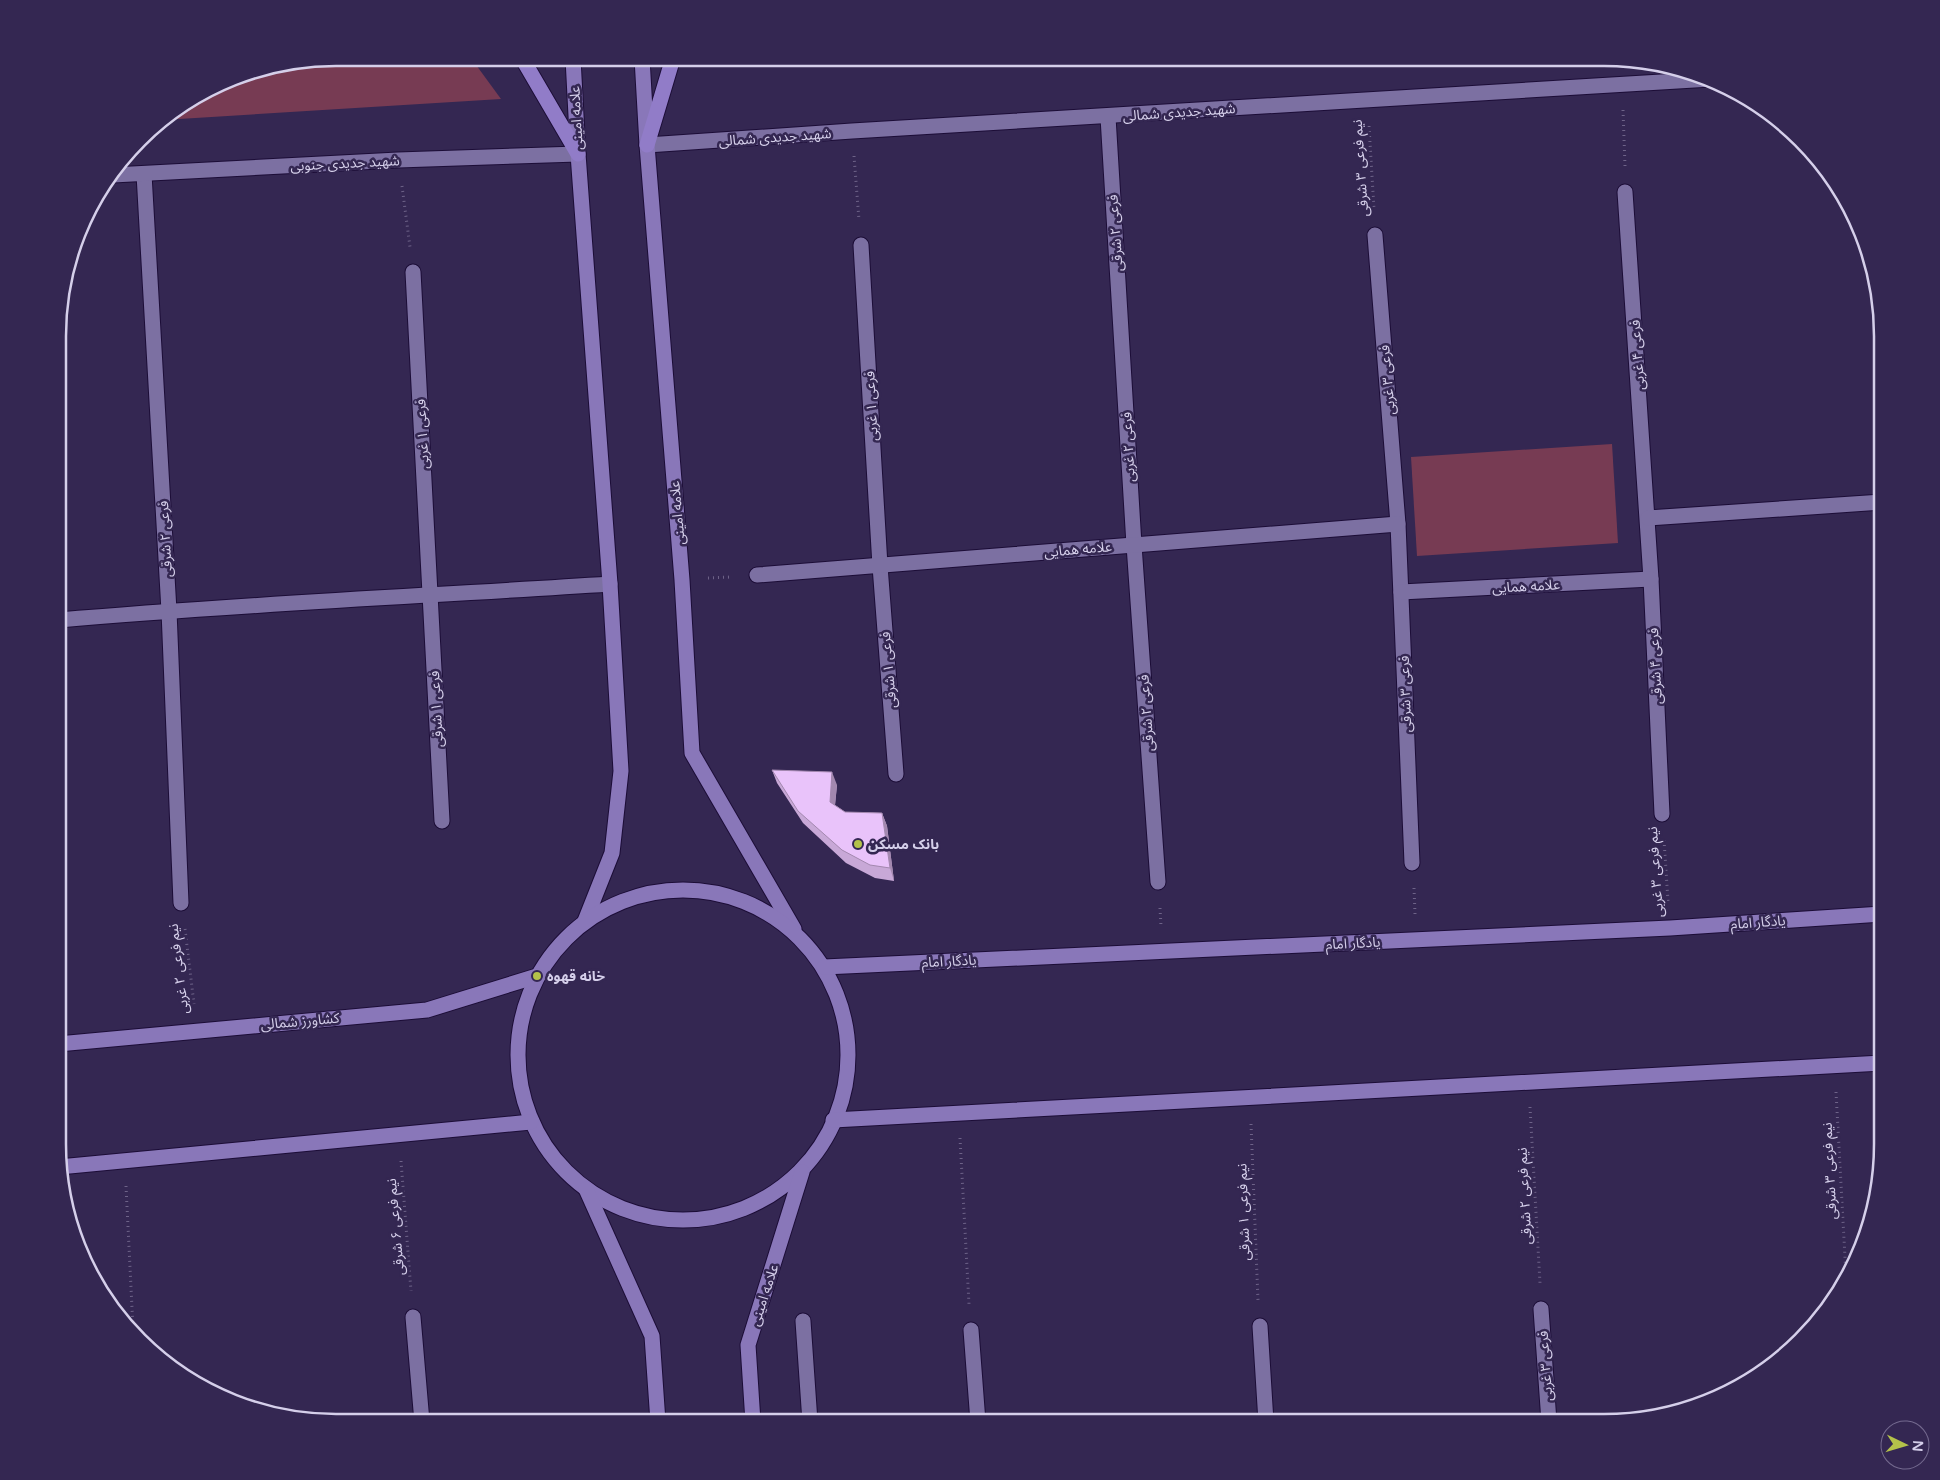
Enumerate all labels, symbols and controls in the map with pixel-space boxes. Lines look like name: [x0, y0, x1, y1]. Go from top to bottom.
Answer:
street label: علامه امینی: [566, 85, 587, 150]
street label: شهید جدیدی شمالی: [1122, 100, 1236, 125]
street label: نیم فرعی ۳ شرقی: [1349, 118, 1374, 217]
street label: شهید جدیدی شمالی: [718, 125, 832, 150]
street label: شهید جدیدی جنوبی: [290, 152, 400, 175]
street label: فرعی ۲ شرقی: [1104, 194, 1127, 272]
street label: فرعی ۴ غربی: [1627, 319, 1648, 391]
street label: فرعی ۳ غربی: [1376, 344, 1399, 416]
street label: فرعی ۱ غربی: [861, 370, 882, 442]
street label: فرعی ۱ غربی: [412, 398, 433, 470]
street label: فرعی ۲ غربی: [1118, 411, 1139, 483]
street label: علامه امینی: [666, 480, 689, 546]
street label: فرعی ۲ شرقی: [155, 500, 176, 578]
street label: علامه همایی: [1043, 538, 1113, 561]
street label: علامه همایی: [1492, 576, 1560, 597]
street label: فرعی ۴ شرقی: [1645, 627, 1666, 705]
street label: فرعی ۱ شرقی: [877, 631, 900, 709]
street label: فرعی ۳ شرقی: [1396, 655, 1415, 733]
street label: فرعی ۱ شرقی: [426, 670, 447, 748]
street label: فرعی ۲ شرقی: [1135, 674, 1158, 752]
street label: نیم فرعی ۳ غربی: [1644, 826, 1669, 918]
place label: بانک مسکن: [868, 836, 939, 853]
marker: بانک مسکن: [852, 838, 864, 850]
street label: یادگار امام: [1730, 912, 1786, 935]
street label: نیم فرعی ۲ غربی: [164, 922, 194, 1015]
street label: یادگار امام: [1325, 934, 1381, 955]
street label: یادگار امام: [921, 952, 977, 973]
place label: خانه قهوه: [547, 968, 605, 985]
marker: خانه قهوه: [531, 970, 543, 982]
street label: کشاورز شمالی: [260, 1010, 340, 1033]
street label: نیم فرعی ۳ شرقی: [1818, 1122, 1843, 1220]
street label: نیم فرعی ۲ شرقی: [1513, 1147, 1538, 1245]
street label: نیم فرعی ۱ شرقی: [1233, 1163, 1256, 1261]
street label: نیم فرعی ۶ شرقی: [383, 1177, 410, 1276]
street label: علامه امینی: [746, 1262, 782, 1328]
street label: فرعی ۳ غربی: [1535, 1330, 1556, 1402]
north arrow: [1880, 1420, 1930, 1470]
text: N: [1908, 1440, 1926, 1452]

